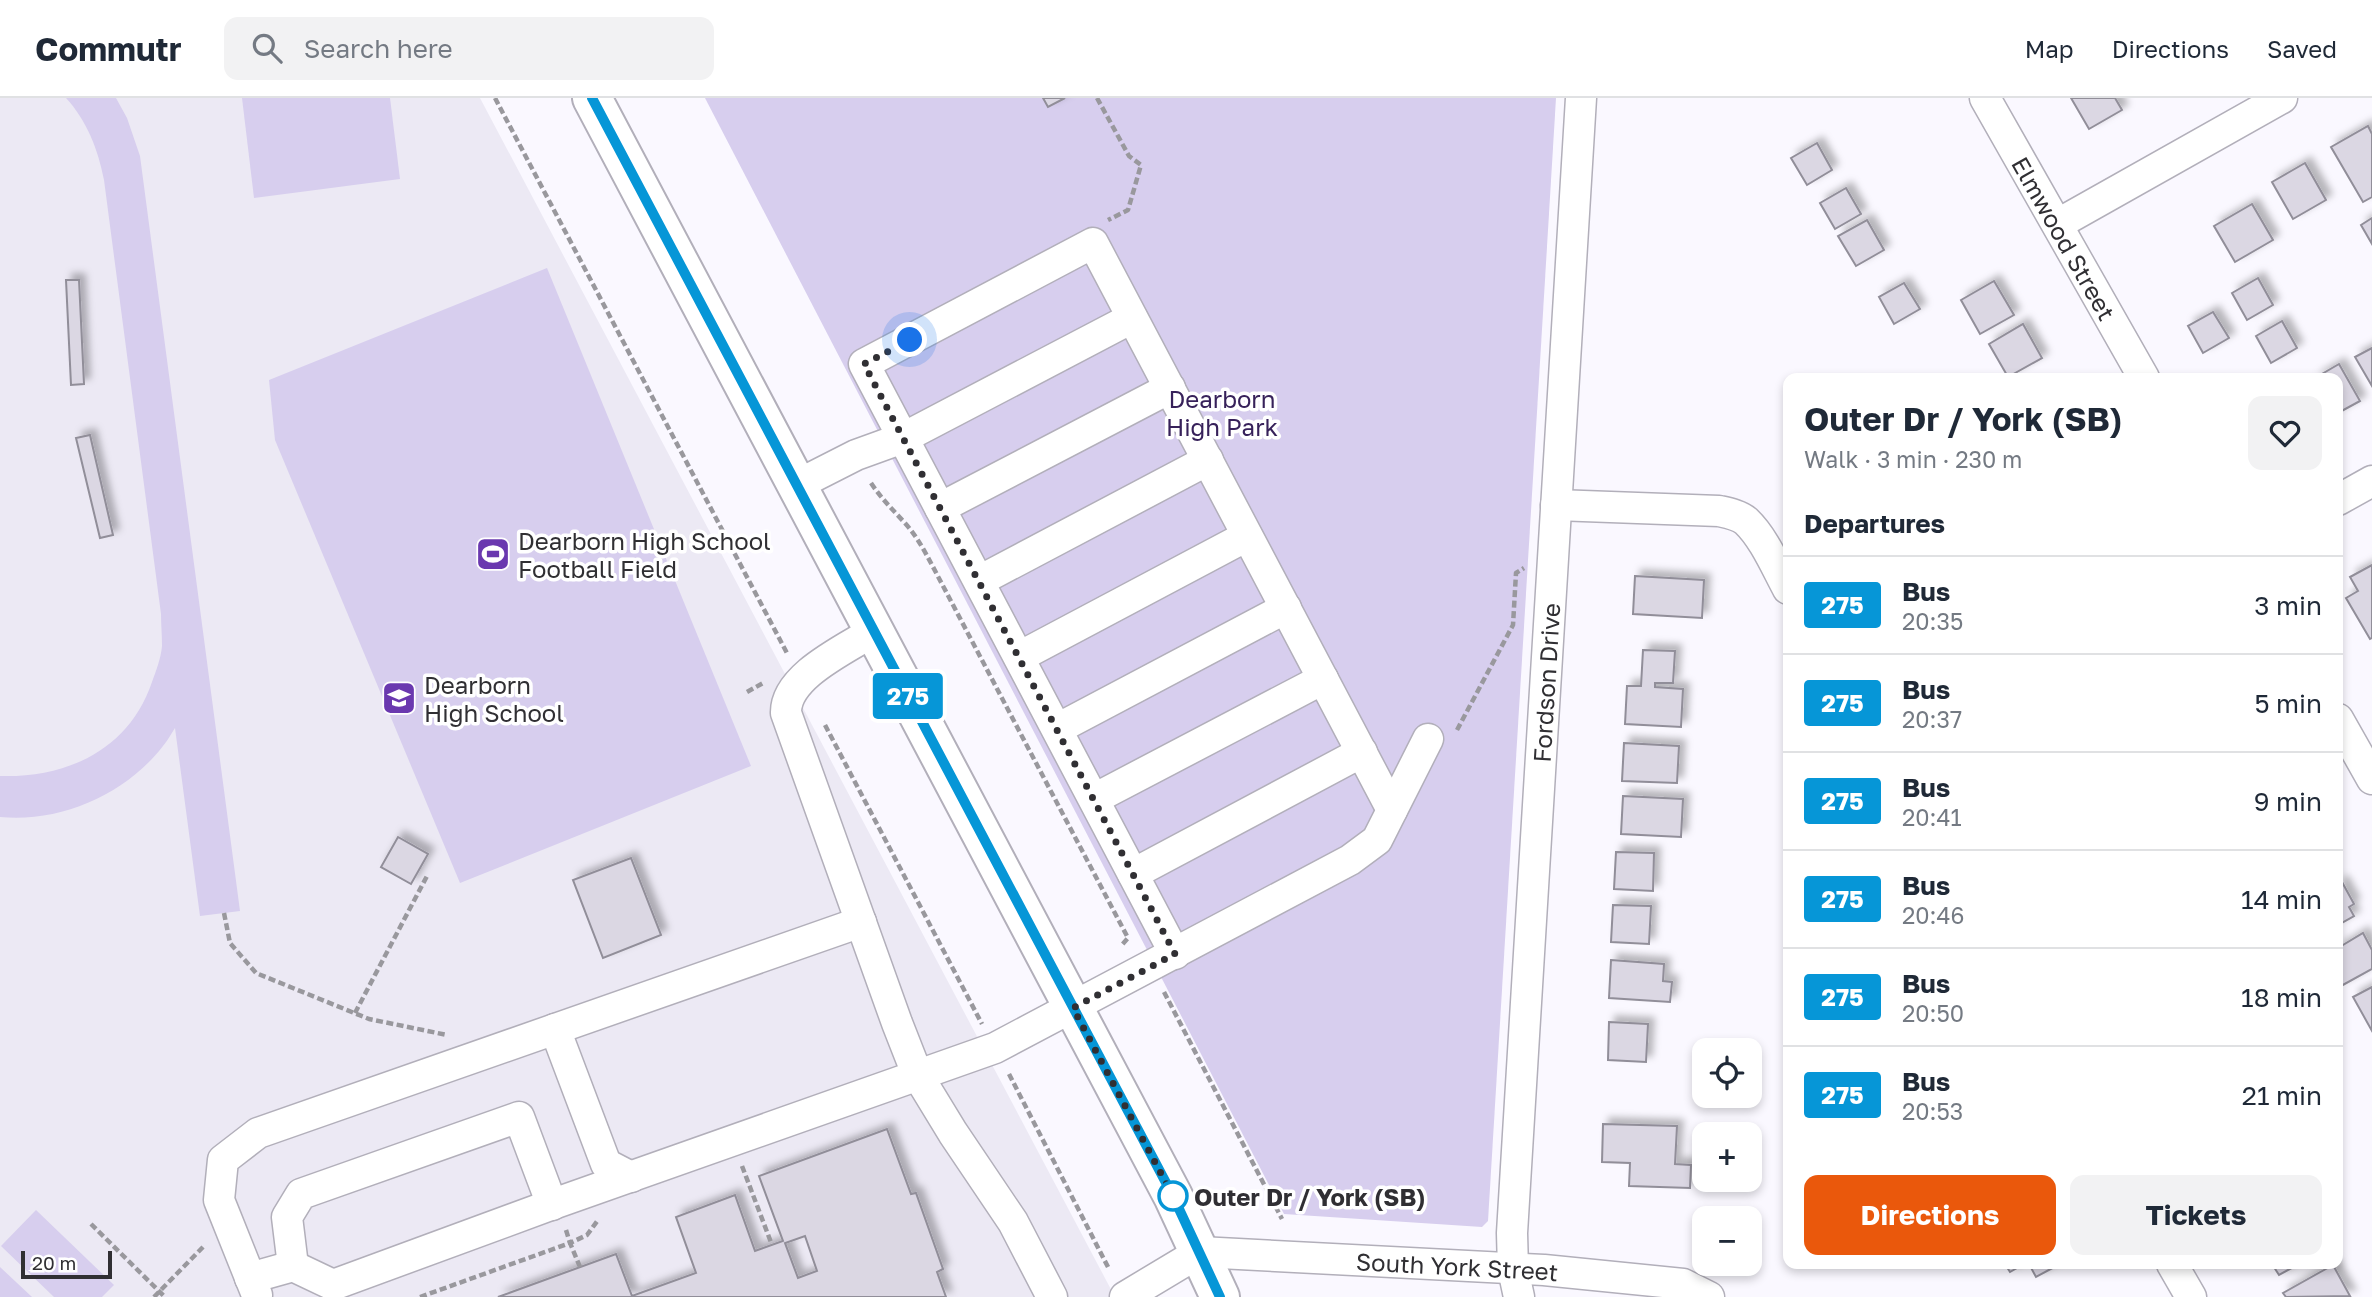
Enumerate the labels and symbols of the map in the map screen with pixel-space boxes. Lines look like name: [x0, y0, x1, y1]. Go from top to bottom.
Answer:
street label: Elmwood Street: [2007, 151, 2122, 325]
your location: [892, 322, 927, 357]
park label: Dearborn High Park: [1166, 384, 1278, 441]
place label: Dearborn High School Football Field: [518, 526, 771, 583]
sports icon: Dearborn High School Football Field: [474, 535, 512, 573]
street label: Fordson Drive: [1526, 602, 1565, 763]
place label: Dearborn High School: [424, 670, 564, 727]
line badge: 275: [868, 673, 948, 719]
school or university icon: Dearborn High School: [380, 679, 418, 717]
marker: Outer Dr / York (SB): [1158, 1181, 1188, 1211]
place label: Outer Dr / York (SB): [1194, 1182, 1425, 1211]
street label: South York Street: [1355, 1246, 1560, 1286]
scale bar: [21, 1248, 112, 1280]

